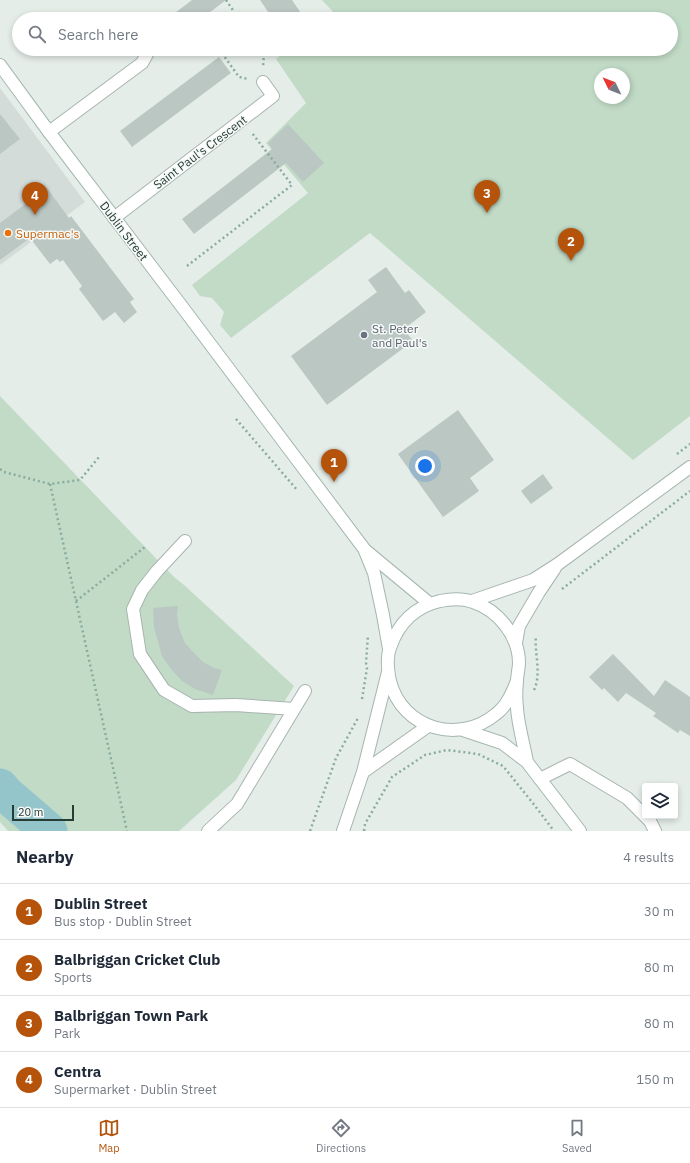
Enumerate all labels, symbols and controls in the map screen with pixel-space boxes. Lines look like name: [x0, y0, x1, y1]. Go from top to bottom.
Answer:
search box: [12, 12, 678, 56]
icon: search: [26, 23, 48, 45]
text: Search here: [58, 25, 138, 44]
north arrow: [594, 68, 630, 104]
street label: Saint Paul's Crescent: [150, 112, 250, 192]
pin: 3: [474, 180, 500, 213]
pin: 4: [22, 182, 48, 215]
street label: Dublin Street: [97, 198, 151, 264]
place label: Supermac's: [16, 226, 80, 241]
marker: Supermac's: [3, 228, 13, 238]
pin: 2: [558, 228, 584, 261]
place label: St. Peter and Paul's: [372, 321, 428, 350]
marker: St. Peter and Paul's: [359, 330, 369, 340]
pin: 1: [321, 449, 347, 482]
your location: [415, 456, 435, 476]
map controls: [642, 783, 678, 819]
button: layers: [642, 783, 678, 819]
scale bar: [12, 803, 74, 822]
text: 20 m: [18, 805, 43, 819]
text: Nearby: [16, 846, 74, 868]
text: 4 results: [623, 849, 674, 866]
text: Dublin Street: [54, 894, 147, 913]
text: 1: [25, 903, 33, 920]
text: 30 m: [644, 903, 674, 920]
text: Bus stop · Dublin Street: [54, 913, 192, 930]
text: Balbriggan Cricket Club: [54, 950, 220, 969]
text: 2: [25, 959, 33, 976]
text: 80 m: [644, 959, 674, 976]
text: Sports: [54, 969, 92, 986]
text: Balbriggan Town Park: [54, 1006, 208, 1025]
text: 3: [25, 1015, 33, 1032]
text: 80 m: [644, 1015, 674, 1032]
text: Park: [54, 1025, 80, 1042]
text: Centra: [54, 1062, 101, 1081]
text: 4: [25, 1071, 33, 1088]
text: 150 m: [636, 1071, 674, 1088]
text: Supermarket · Dublin Street: [54, 1081, 217, 1098]
tab: Map: [98, 1117, 120, 1155]
tab: Directions: [316, 1117, 366, 1155]
tab: Saved: [562, 1117, 592, 1155]

